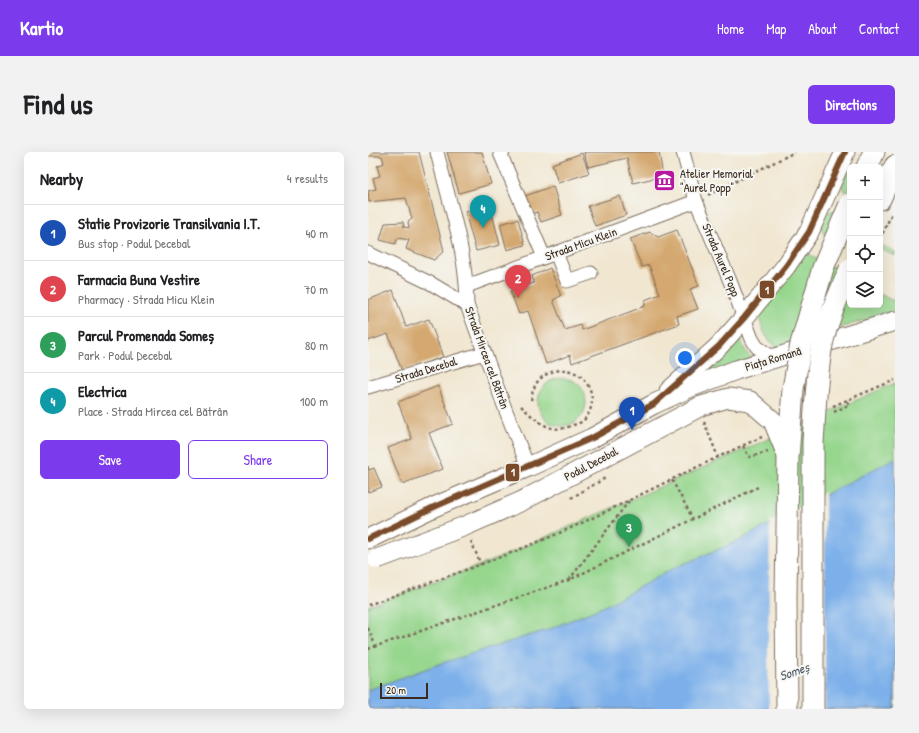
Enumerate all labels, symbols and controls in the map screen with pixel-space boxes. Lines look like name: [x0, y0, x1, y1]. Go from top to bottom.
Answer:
text: Kartio: [20, 15, 63, 41]
text: Home: [717, 19, 744, 38]
text: Map: [766, 19, 786, 38]
text: About: [808, 19, 837, 38]
text: Contact: [859, 19, 899, 38]
text: Find us: [24, 85, 93, 123]
button: Directions: [808, 85, 895, 124]
map controls: [847, 164, 883, 308]
button: +: [847, 164, 883, 200]
place label: Atelier Memorial "Aurel Popp": [680, 165, 754, 196]
text: Nearby: [40, 167, 83, 190]
museum icon: Atelier Memorial "Aurel Popp": [652, 168, 678, 194]
text: 4 results: [287, 169, 328, 187]
pin: 4: [470, 195, 496, 228]
button: −: [847, 200, 883, 236]
text: Statie Provizorie Transilvania I.T.: [78, 213, 260, 234]
street label: Strada Aurel Popp: [698, 221, 745, 299]
street label: Strada Micu Klein: [542, 223, 619, 264]
text: 1: [51, 224, 55, 242]
text: 40 m: [305, 224, 328, 242]
text: Bus stop · Podul Decebal: [78, 234, 190, 252]
button: locate: [847, 236, 883, 272]
pin: 2: [505, 265, 531, 298]
text: Farmacia Buna Vestire: [78, 269, 200, 290]
button: layers: [847, 272, 883, 308]
text: 2: [50, 280, 56, 298]
text: 70 m: [304, 280, 328, 298]
line badge: 1: [759, 280, 775, 299]
text: 1: [765, 283, 769, 297]
text: Pharmacy · Strada Micu Klein: [78, 290, 215, 308]
street label: Strada Mircea cel Bătrân: [461, 304, 514, 411]
text: Parcul Promenada Someș: [78, 325, 214, 346]
text: 3: [50, 336, 56, 354]
text: 80 m: [305, 336, 328, 354]
street label: Piața Romană: [743, 342, 803, 375]
text: Park · Podul Decebal: [78, 346, 172, 364]
your location: [675, 348, 695, 368]
street label: Strada Decebal: [393, 352, 460, 387]
text: Electrica: [78, 381, 126, 402]
text: 4: [51, 392, 55, 410]
text: 100 m: [300, 392, 328, 410]
pin: 1: [619, 397, 645, 430]
text: Place · Strada Mircea cel Bătrân: [78, 402, 228, 420]
button: Save: [40, 440, 180, 479]
button: Share: [188, 440, 328, 479]
street label: Podul Decebal: [561, 442, 621, 485]
line badge: 1: [505, 463, 520, 482]
text: 1: [511, 465, 515, 479]
pin: 3: [616, 514, 642, 547]
water label: Someș: [777, 657, 812, 684]
scale bar: [380, 681, 428, 700]
text: 20 m: [386, 683, 406, 697]

